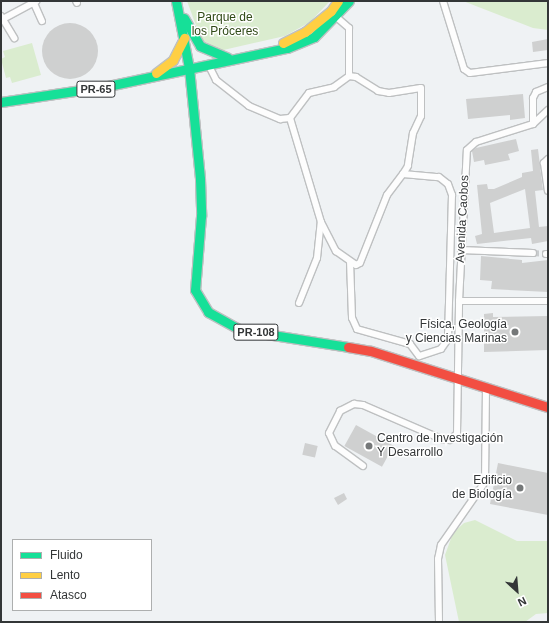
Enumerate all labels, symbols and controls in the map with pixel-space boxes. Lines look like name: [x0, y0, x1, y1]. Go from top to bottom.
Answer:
park label: Parque de los Próceres: [192, 11, 258, 39]
road number: PR-65: [76, 80, 116, 98]
street label: Avenida Caobos: [454, 175, 472, 263]
place label: Física, Geología y Ciencias Marinas: [406, 318, 507, 346]
road number: PR-108: [233, 323, 279, 341]
marker: Física, Geología y Ciencias Marinas: [510, 327, 520, 337]
place label: Centro de Investigación Y Desarrollo: [377, 432, 503, 460]
marker: Centro de Investigación Y Desarrollo: [364, 441, 374, 451]
place label: Edificio de Biología: [452, 474, 512, 502]
marker: Edificio de Biología: [515, 483, 525, 493]
legend: [12, 539, 152, 611]
text: Fluido: [50, 548, 83, 562]
text: Lento: [50, 568, 80, 582]
north arrow: [497, 571, 537, 611]
text: Atasco: [50, 588, 87, 602]
text: N: [516, 595, 528, 609]

